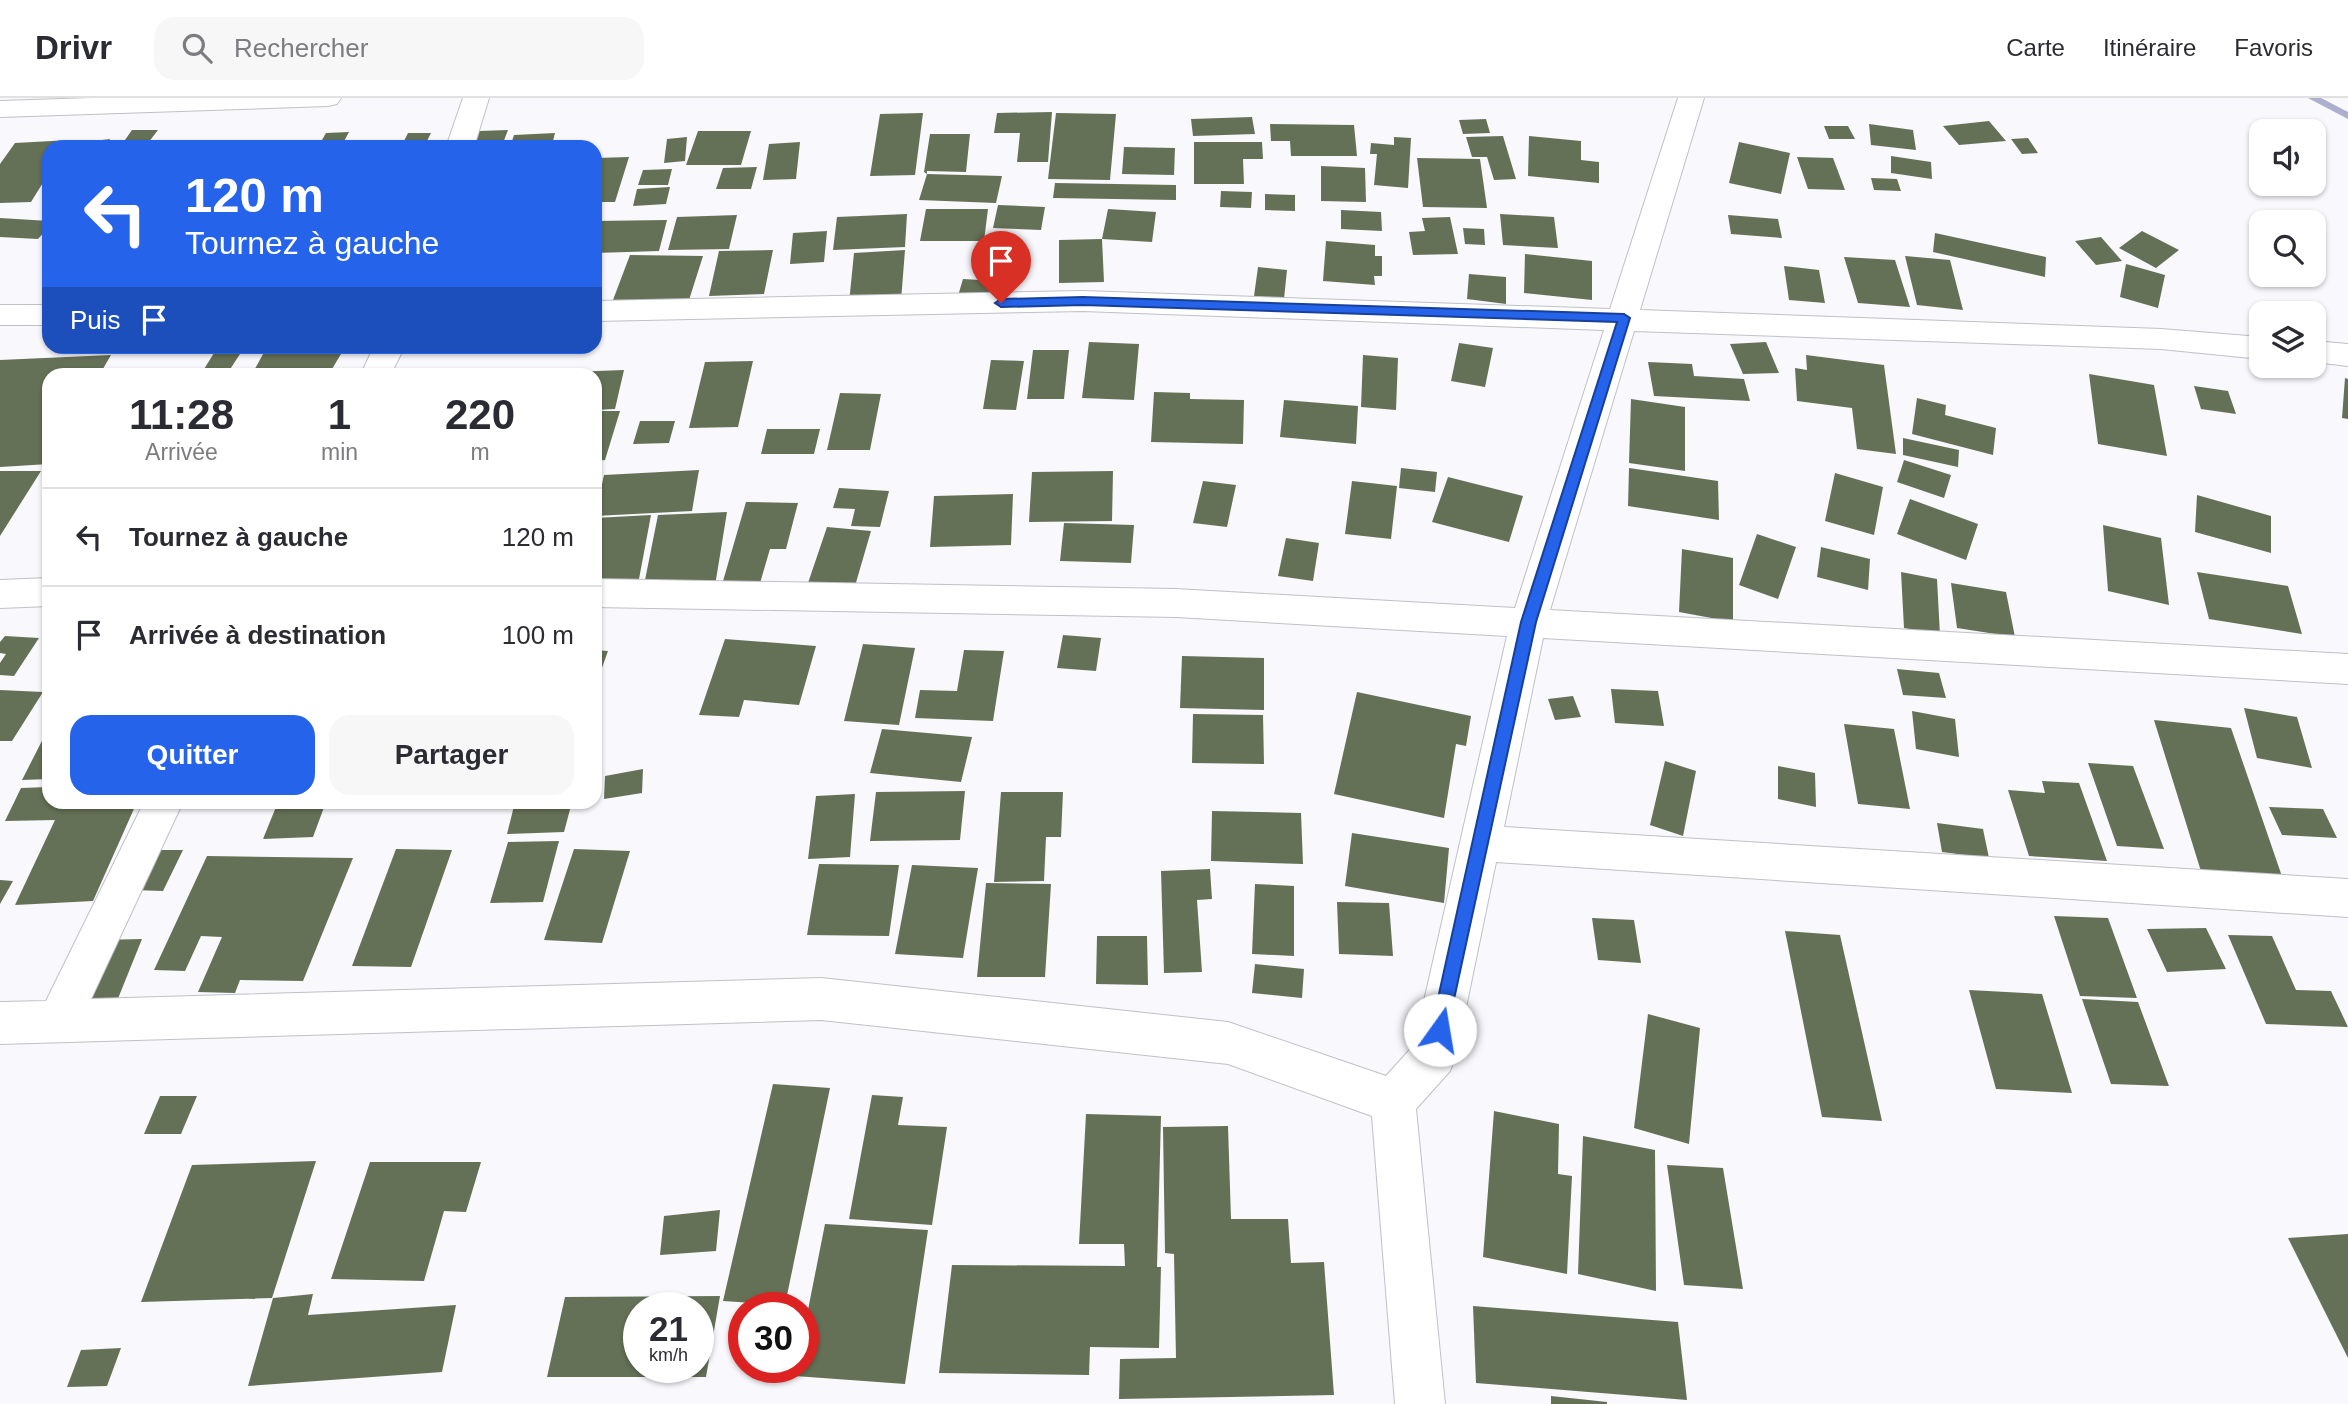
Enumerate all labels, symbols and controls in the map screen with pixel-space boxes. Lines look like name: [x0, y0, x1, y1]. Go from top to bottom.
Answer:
search box: [154, 17, 644, 80]
text: Drivr: [35, 29, 112, 66]
icon: search: [178, 29, 216, 67]
text: Rechercher: [234, 33, 368, 63]
text: Carte: [2006, 34, 2065, 61]
text: Itinéraire: [2103, 34, 2196, 61]
text: Favoris: [2234, 34, 2313, 61]
map controls: [2249, 119, 2326, 378]
button: sound: [2249, 119, 2326, 196]
icon: left: [70, 168, 161, 259]
text: 120 m: [185, 168, 324, 222]
button: search: [2249, 210, 2326, 287]
text: Tournez à gauche: [185, 225, 439, 261]
pin: [971, 231, 1031, 303]
icon: arrive: [982, 242, 1020, 280]
icon: arrive: [135, 301, 173, 339]
button: layers: [2249, 301, 2326, 378]
text: Puis: [70, 305, 121, 335]
text: 11:28: [129, 391, 234, 438]
text: 1: [328, 391, 351, 438]
text: 220: [445, 391, 515, 438]
text: Arrivée: [145, 439, 218, 465]
text: min: [321, 439, 358, 465]
text: m: [470, 439, 490, 465]
icon: left: [70, 518, 108, 556]
text: Tournez à gauche: [129, 522, 348, 552]
text: 120 m: [502, 522, 574, 552]
icon: arrive: [70, 616, 108, 654]
text: Arrivée à destination: [129, 620, 386, 650]
text: 100 m: [502, 620, 574, 650]
button: Quitter: [70, 715, 315, 795]
button: Partager: [329, 715, 574, 795]
position arrow: [1403, 993, 1477, 1067]
speed limit sign: 30: [728, 1292, 819, 1383]
text: 21: [649, 1309, 688, 1348]
text: km/h: [649, 1345, 688, 1365]

